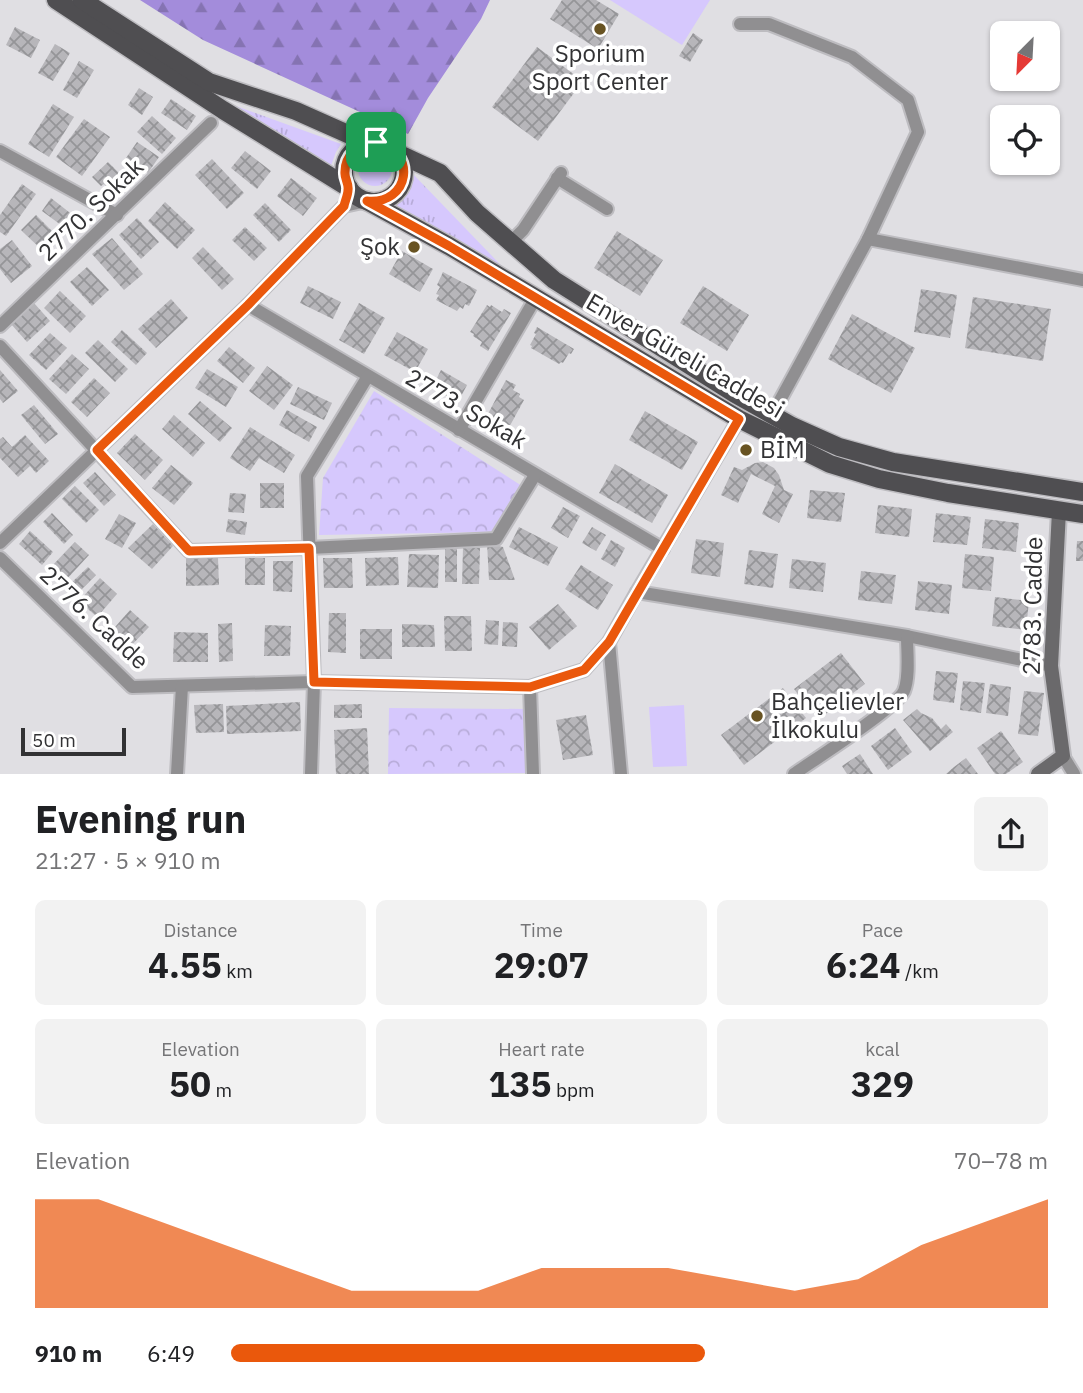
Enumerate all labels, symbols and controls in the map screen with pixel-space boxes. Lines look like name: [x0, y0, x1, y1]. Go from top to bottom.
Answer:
marker: Sporium Sport Center: [592, 21, 608, 37]
north arrow: [990, 21, 1060, 91]
map controls: [990, 21, 1060, 175]
place label: Sporium Sport Center: [532, 37, 668, 97]
button: locate: [990, 105, 1060, 175]
pin: [346, 112, 406, 172]
icon: arrive: [357, 123, 395, 161]
street label: 2770. Sokak: [31, 151, 150, 268]
place label: Şok: [360, 230, 400, 262]
marker: Şok: [406, 239, 422, 255]
street label: Enver Güreli Caddesi: [581, 285, 790, 425]
street label: 2773. Sokak: [400, 360, 533, 456]
place label: BİM: [760, 433, 805, 465]
marker: BİM: [738, 442, 754, 458]
street label: 2783. Cadde: [1015, 536, 1049, 676]
street label: 2776. Cadde: [33, 558, 156, 676]
place label: Bahçelievler İlkokulu: [771, 685, 904, 745]
marker: Bahçelievler İlkokulu: [749, 708, 765, 724]
scale bar: [21, 724, 126, 756]
text: 50 m: [32, 728, 76, 752]
text: Evening run: [35, 794, 246, 843]
button: share: [974, 797, 1048, 871]
text: 21:27 · 5 × 910 m: [35, 845, 221, 875]
text: Distance: [163, 918, 238, 942]
text: Time: [520, 918, 563, 942]
text: Pace: [862, 918, 903, 942]
text: 4.55: [148, 942, 222, 988]
text: 29:07: [494, 942, 589, 988]
text: 6:24: [826, 942, 901, 988]
text: km: [222, 959, 253, 983]
text: /km: [901, 959, 939, 983]
text: Elevation: [161, 1037, 240, 1061]
text: Heart rate: [498, 1037, 585, 1061]
text: kcal: [865, 1037, 900, 1061]
text: 50: [169, 1061, 211, 1107]
text: 135: [488, 1061, 551, 1107]
text: 329: [851, 1061, 914, 1107]
text: m: [211, 1078, 232, 1102]
text: bpm: [551, 1078, 595, 1102]
text: Elevation: [35, 1145, 130, 1175]
text: 70–78 m: [954, 1145, 1048, 1175]
text: 910 m: [35, 1338, 102, 1368]
text: 6:49: [147, 1338, 195, 1368]

